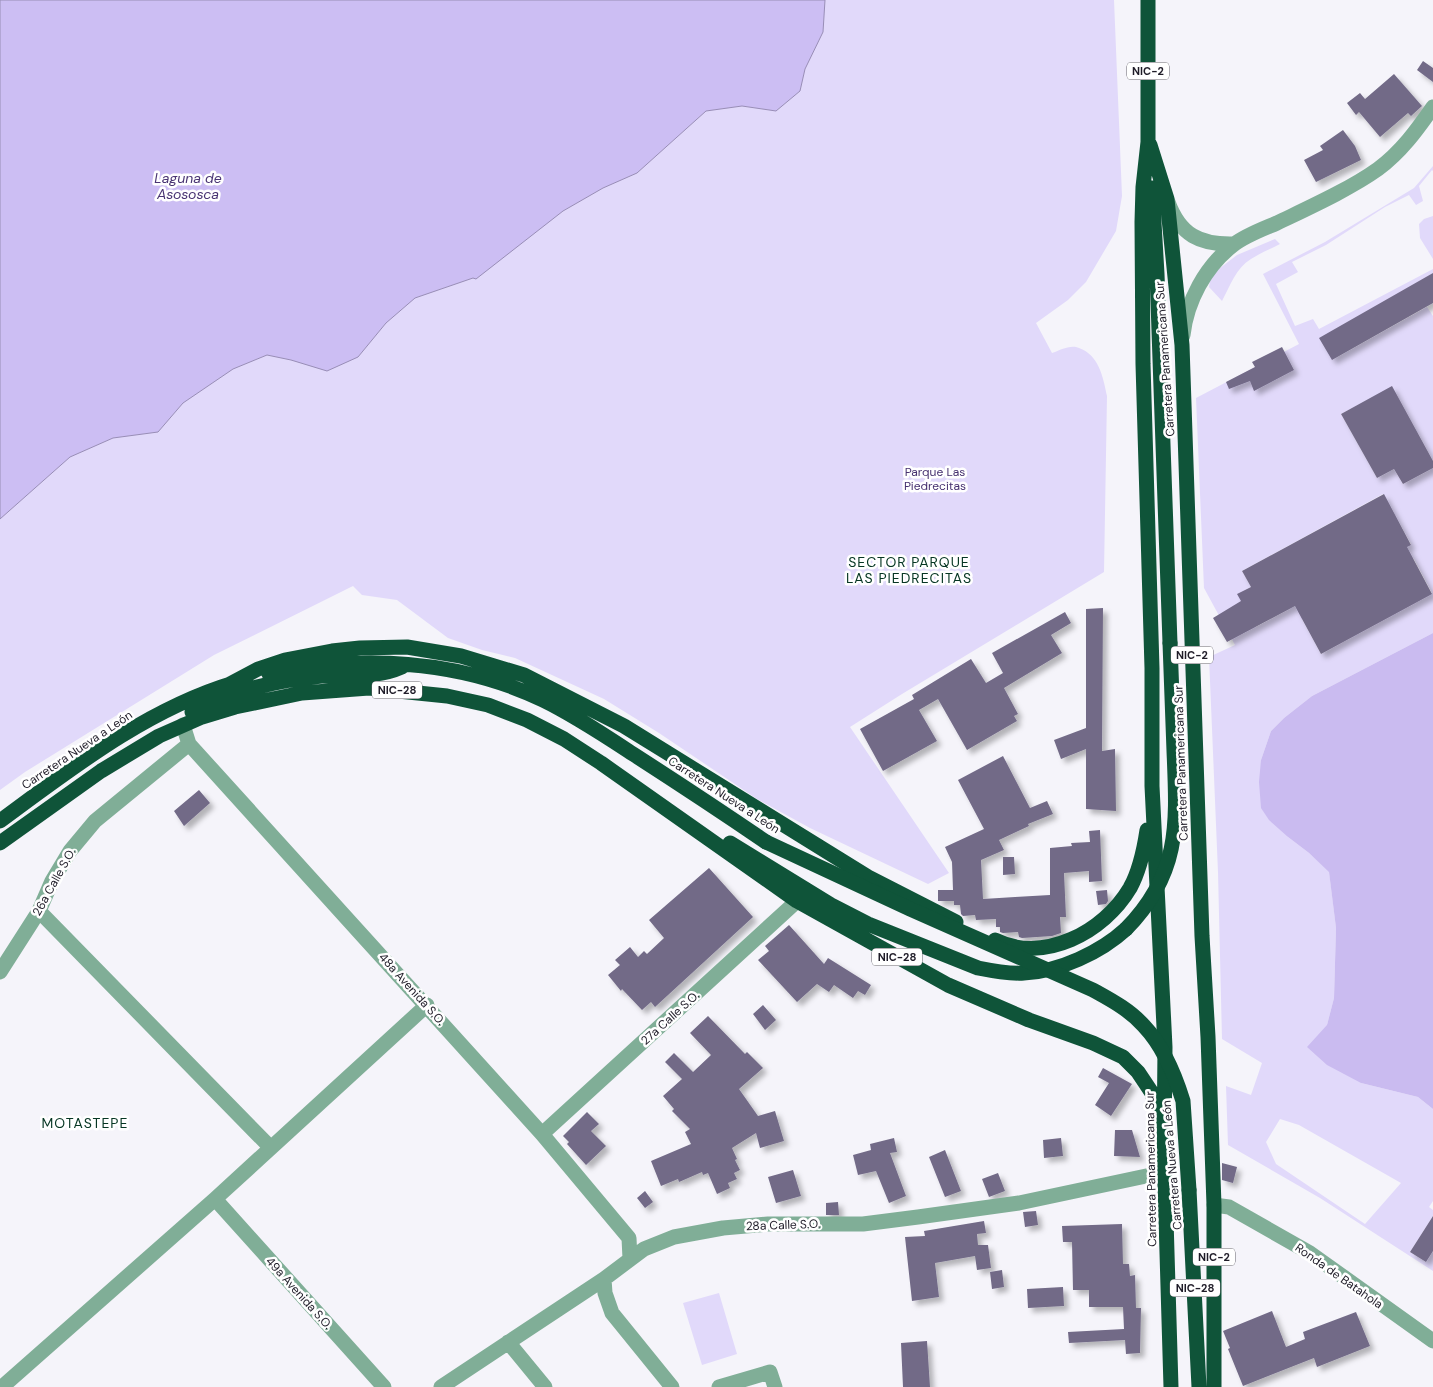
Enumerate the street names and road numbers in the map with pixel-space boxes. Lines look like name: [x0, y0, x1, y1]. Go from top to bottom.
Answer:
road number: NIC-2: [1127, 62, 1169, 80]
street label: Carretera Panamericana Sur: [1152, 280, 1178, 437]
road number: NIC-2: [1171, 646, 1213, 664]
road number: NIC-28: [372, 682, 422, 698]
street label: Carretera Panamericana Sur: [1170, 684, 1192, 841]
street label: Carretera Nueva a León: [19, 707, 135, 793]
street label: Carretera Nueva a León: [665, 753, 783, 837]
street label: 26a Calle S.O.: [29, 845, 79, 919]
road number: NIC-28: [872, 949, 922, 966]
street label: 48a Avenida S.O.: [375, 950, 449, 1028]
street label: 27a Calle S.O.: [637, 988, 703, 1048]
street label: Carretera Panamericana Sur: [1142, 1090, 1160, 1247]
street label: Carretera Nueva a León: [1158, 1099, 1186, 1230]
street label: 28a Calle S.O.: [745, 1216, 821, 1234]
street label: Ronda de Batahola: [1292, 1240, 1386, 1312]
road number: NIC-2: [1193, 1248, 1235, 1266]
street label: 49a Avenida S.O.: [262, 1253, 336, 1333]
road number: NIC-28: [1170, 1280, 1220, 1296]

